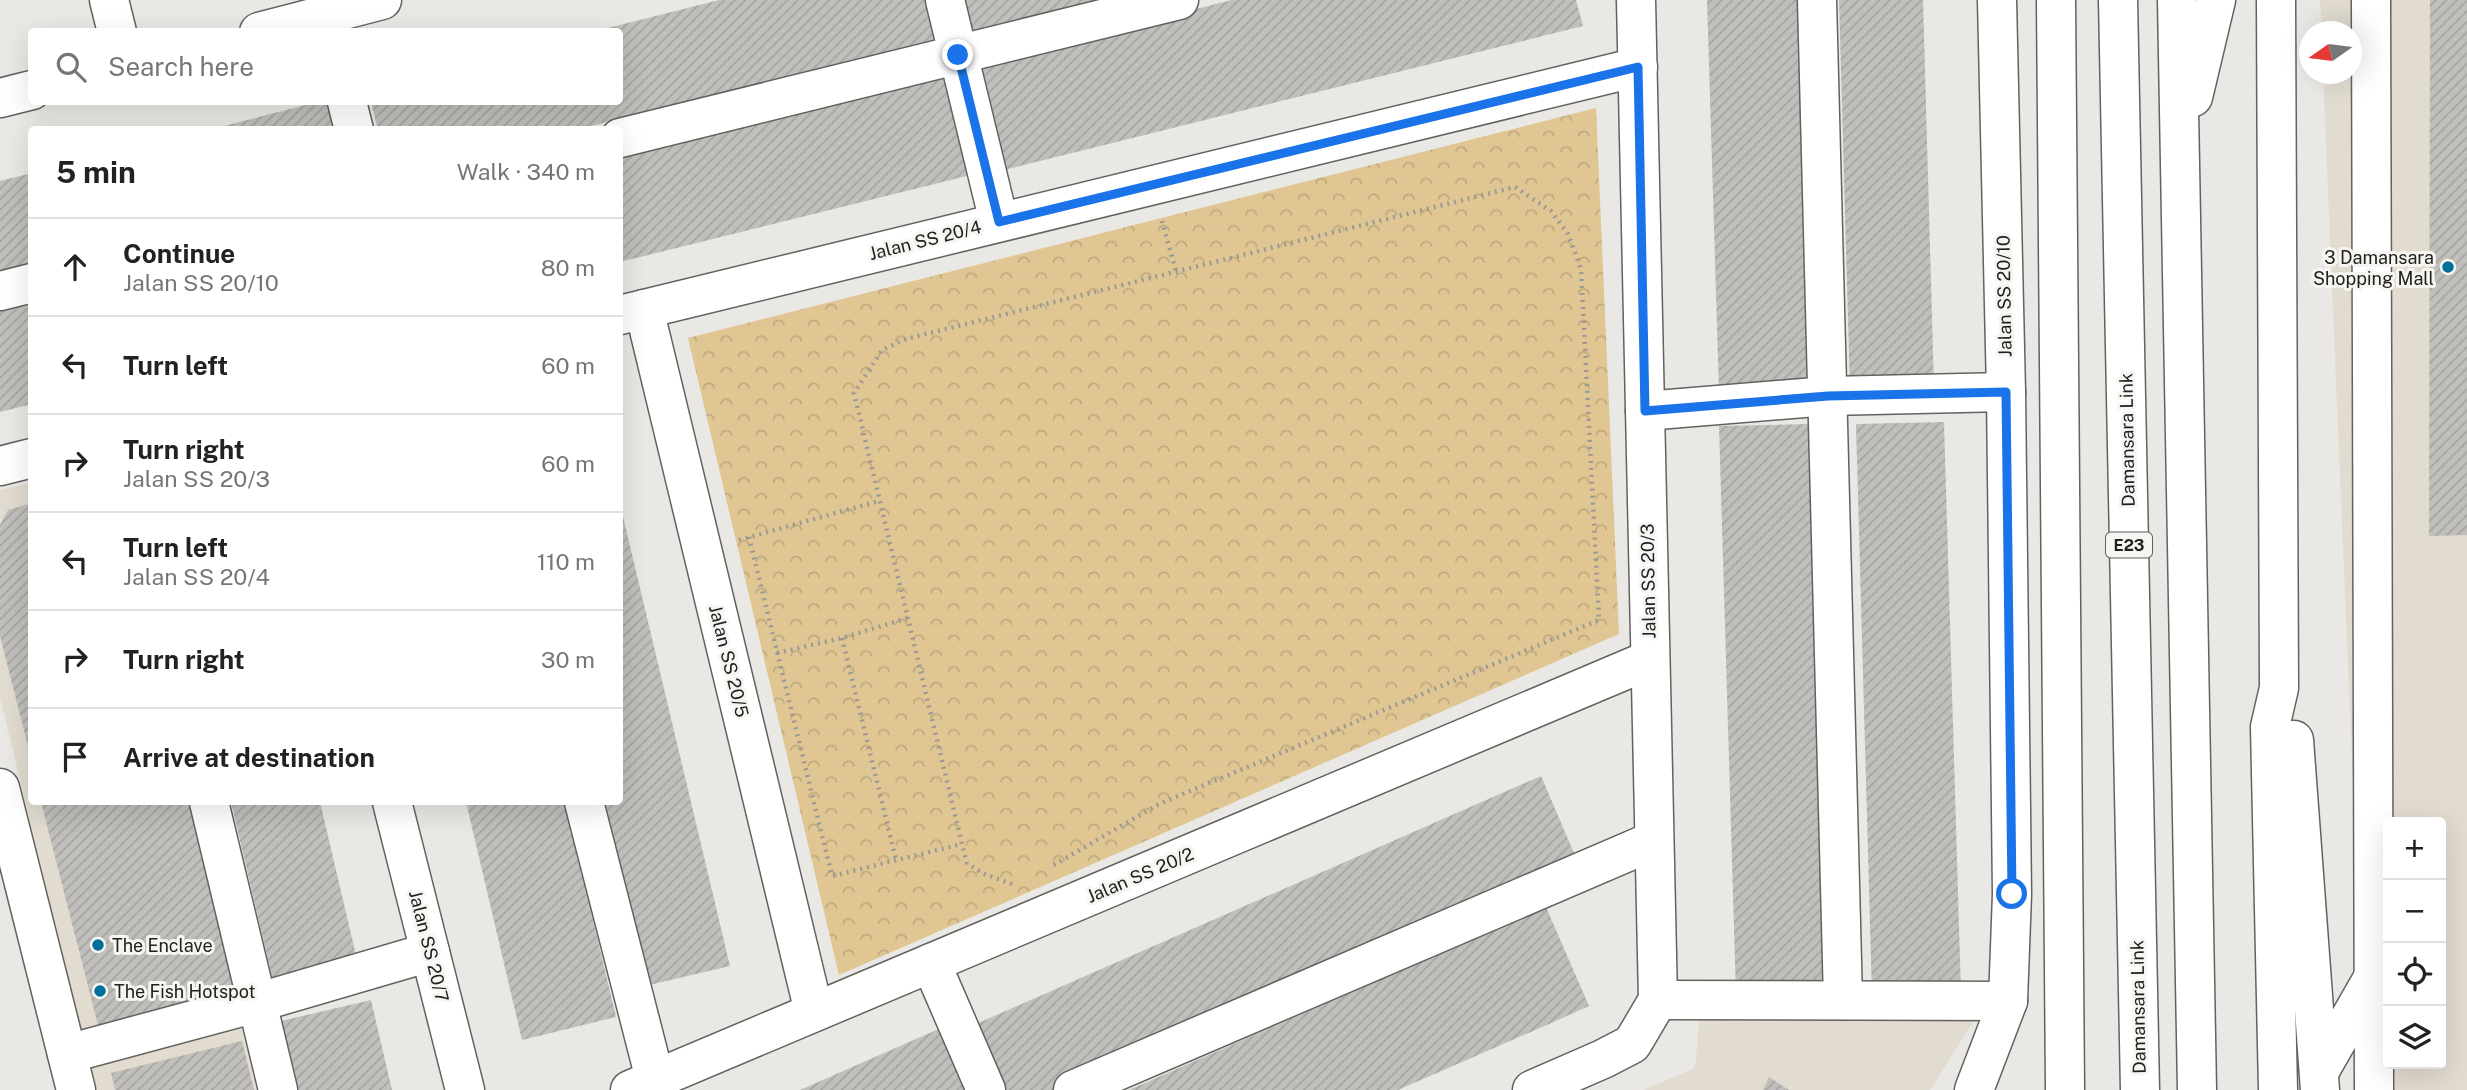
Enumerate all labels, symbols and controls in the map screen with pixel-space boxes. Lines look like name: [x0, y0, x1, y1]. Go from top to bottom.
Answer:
north arrow: [2299, 21, 2362, 84]
search box: [28, 28, 623, 105]
route end: [942, 39, 973, 70]
icon: search: [52, 48, 90, 86]
text: Search here: [108, 51, 254, 82]
text: 5 min: [56, 154, 136, 190]
text: Walk · 340 m: [457, 158, 595, 185]
street label: Jalan SS 20/4: [867, 216, 983, 264]
street label: Jalan SS 20/10: [1992, 235, 2016, 357]
text: Continue: [123, 238, 235, 269]
place label: 3 Damansara Shopping Mall: [2313, 247, 2434, 289]
icon: ahead: [56, 248, 94, 286]
text: 80 m: [541, 254, 595, 281]
marker: 3 Damansara Shopping Mall: [2440, 259, 2456, 275]
text: Jalan SS 20/10: [123, 269, 279, 296]
icon: left: [56, 346, 94, 384]
text: Turn left: [123, 350, 228, 381]
text: 60 m: [541, 352, 595, 379]
street label: Damansara Link: [2115, 373, 2139, 507]
text: Turn right: [123, 434, 245, 465]
icon: right: [56, 444, 94, 482]
text: 60 m: [541, 450, 595, 477]
text: Jalan SS 20/3: [123, 465, 270, 492]
street label: Jalan SS 20/3: [1636, 523, 1660, 639]
text: Turn left: [123, 532, 228, 563]
road number: E23: [2106, 532, 2152, 558]
icon: left: [56, 542, 94, 580]
text: 110 m: [537, 548, 595, 575]
text: Jalan SS 20/4: [123, 563, 270, 590]
street label: Jalan SS 20/5: [705, 603, 753, 719]
icon: right: [56, 640, 94, 678]
text: Turn right: [123, 644, 245, 675]
text: 30 m: [541, 646, 595, 673]
icon: arrive: [56, 738, 94, 776]
text: Arrive at destination: [123, 742, 375, 773]
map controls: [2383, 817, 2446, 1069]
button: +: [2383, 817, 2446, 880]
street label: Jalan SS 20/2: [1083, 843, 1197, 907]
route start: [1996, 878, 2027, 909]
button: −: [2383, 880, 2446, 943]
street label: Jalan SS 20/7: [405, 888, 453, 1004]
place label: The Enclave: [112, 935, 213, 956]
marker: The Enclave: [90, 937, 106, 953]
street label: Damansara Link: [2126, 940, 2150, 1074]
button: locate: [2383, 943, 2446, 1006]
place label: The Fish Hotspot: [114, 981, 256, 1002]
marker: The Fish Hotspot: [92, 983, 108, 999]
button: layers: [2383, 1006, 2446, 1069]

